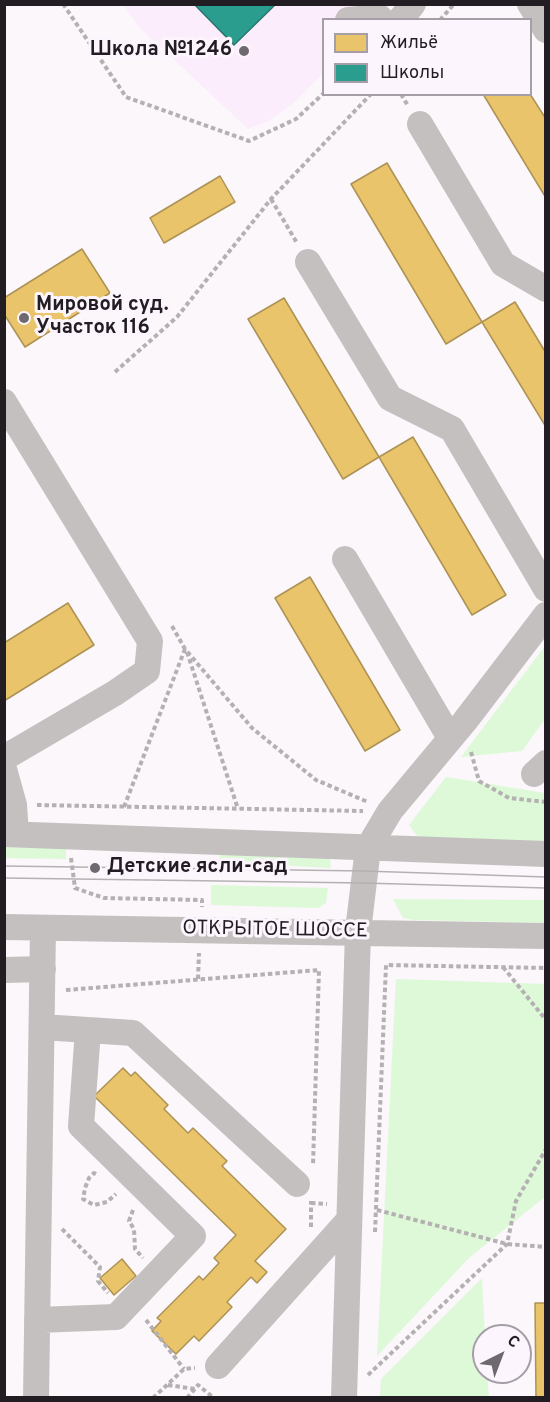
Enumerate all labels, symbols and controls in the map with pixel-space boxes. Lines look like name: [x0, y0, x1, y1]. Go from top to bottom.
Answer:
legend: [322, 18, 532, 96]
text: Жильё: [380, 32, 438, 55]
place label: Школа №1246: [90, 39, 232, 63]
marker: Школа №1246: [237, 44, 251, 58]
text: Школы: [380, 62, 444, 85]
place label: Мировой суд. Участок 116: [36, 294, 169, 341]
marker: Мировой суд. Участок 116: [17, 311, 31, 325]
place label: Детские ясли-сад: [107, 856, 287, 880]
marker: Детские ясли-сад: [88, 861, 102, 875]
street label: ОТКРЫТОЕ ШОССЕ: [182, 917, 368, 945]
north arrow: [472, 1324, 532, 1384]
text: С: [502, 1331, 523, 1353]

